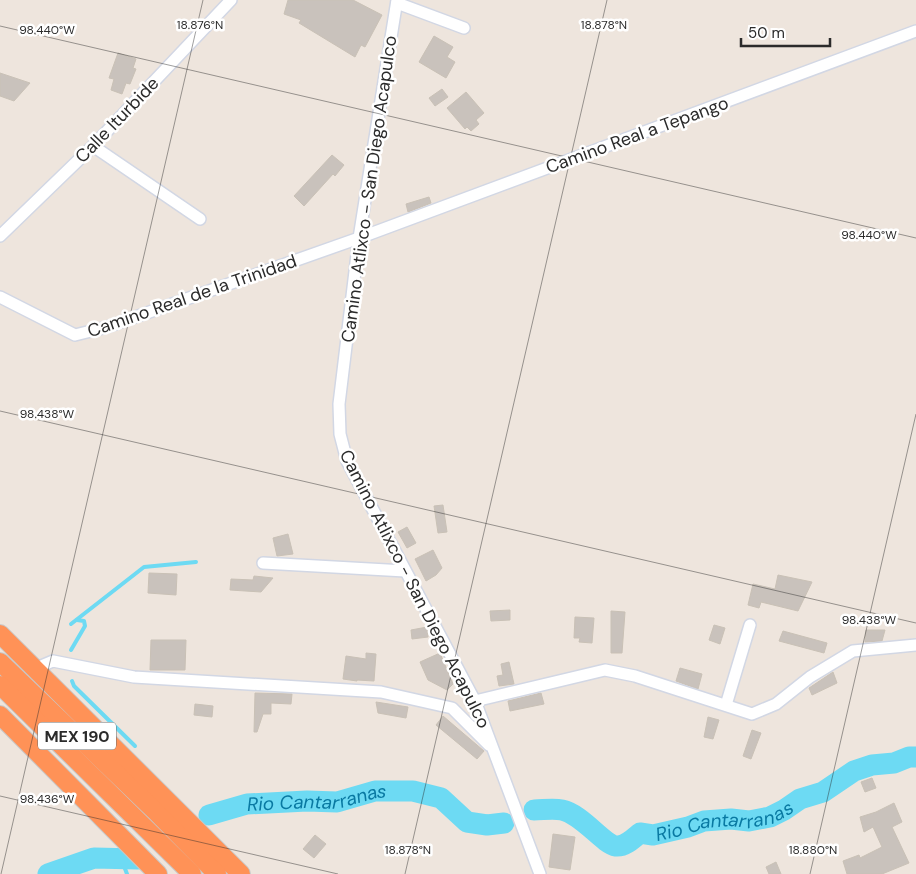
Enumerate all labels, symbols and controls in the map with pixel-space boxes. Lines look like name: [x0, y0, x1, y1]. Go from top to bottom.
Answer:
scale bar: [741, 15, 830, 47]
text: 18.876°N: [177, 17, 223, 33]
text: 18.878°N: [581, 17, 627, 33]
text: 98.440°W: [19, 22, 75, 38]
text: 50 m: [748, 23, 785, 43]
street label: Camino Atlixco - San Diego Acapulco: [336, 34, 402, 344]
street label: Calle Iturbide: [70, 72, 164, 168]
street label: Camino Real a Tepango: [542, 91, 732, 179]
text: 98.440°W: [841, 227, 897, 243]
street label: Camino Real de la Trinidad: [84, 249, 300, 343]
text: 98.438°W: [20, 406, 75, 422]
street label: Camino Atlixco - San Diego Acapulco: [334, 446, 496, 732]
text: 98.438°W: [842, 612, 897, 628]
road number: MEX 190: [38, 722, 116, 749]
water label: Rio Cantarranas: [246, 779, 386, 817]
text: 98.436°W: [20, 791, 75, 807]
water label: Rio Cantarranas: [653, 795, 798, 847]
text: 18.878°N: [385, 842, 431, 858]
text: 18.880°N: [789, 842, 837, 858]

